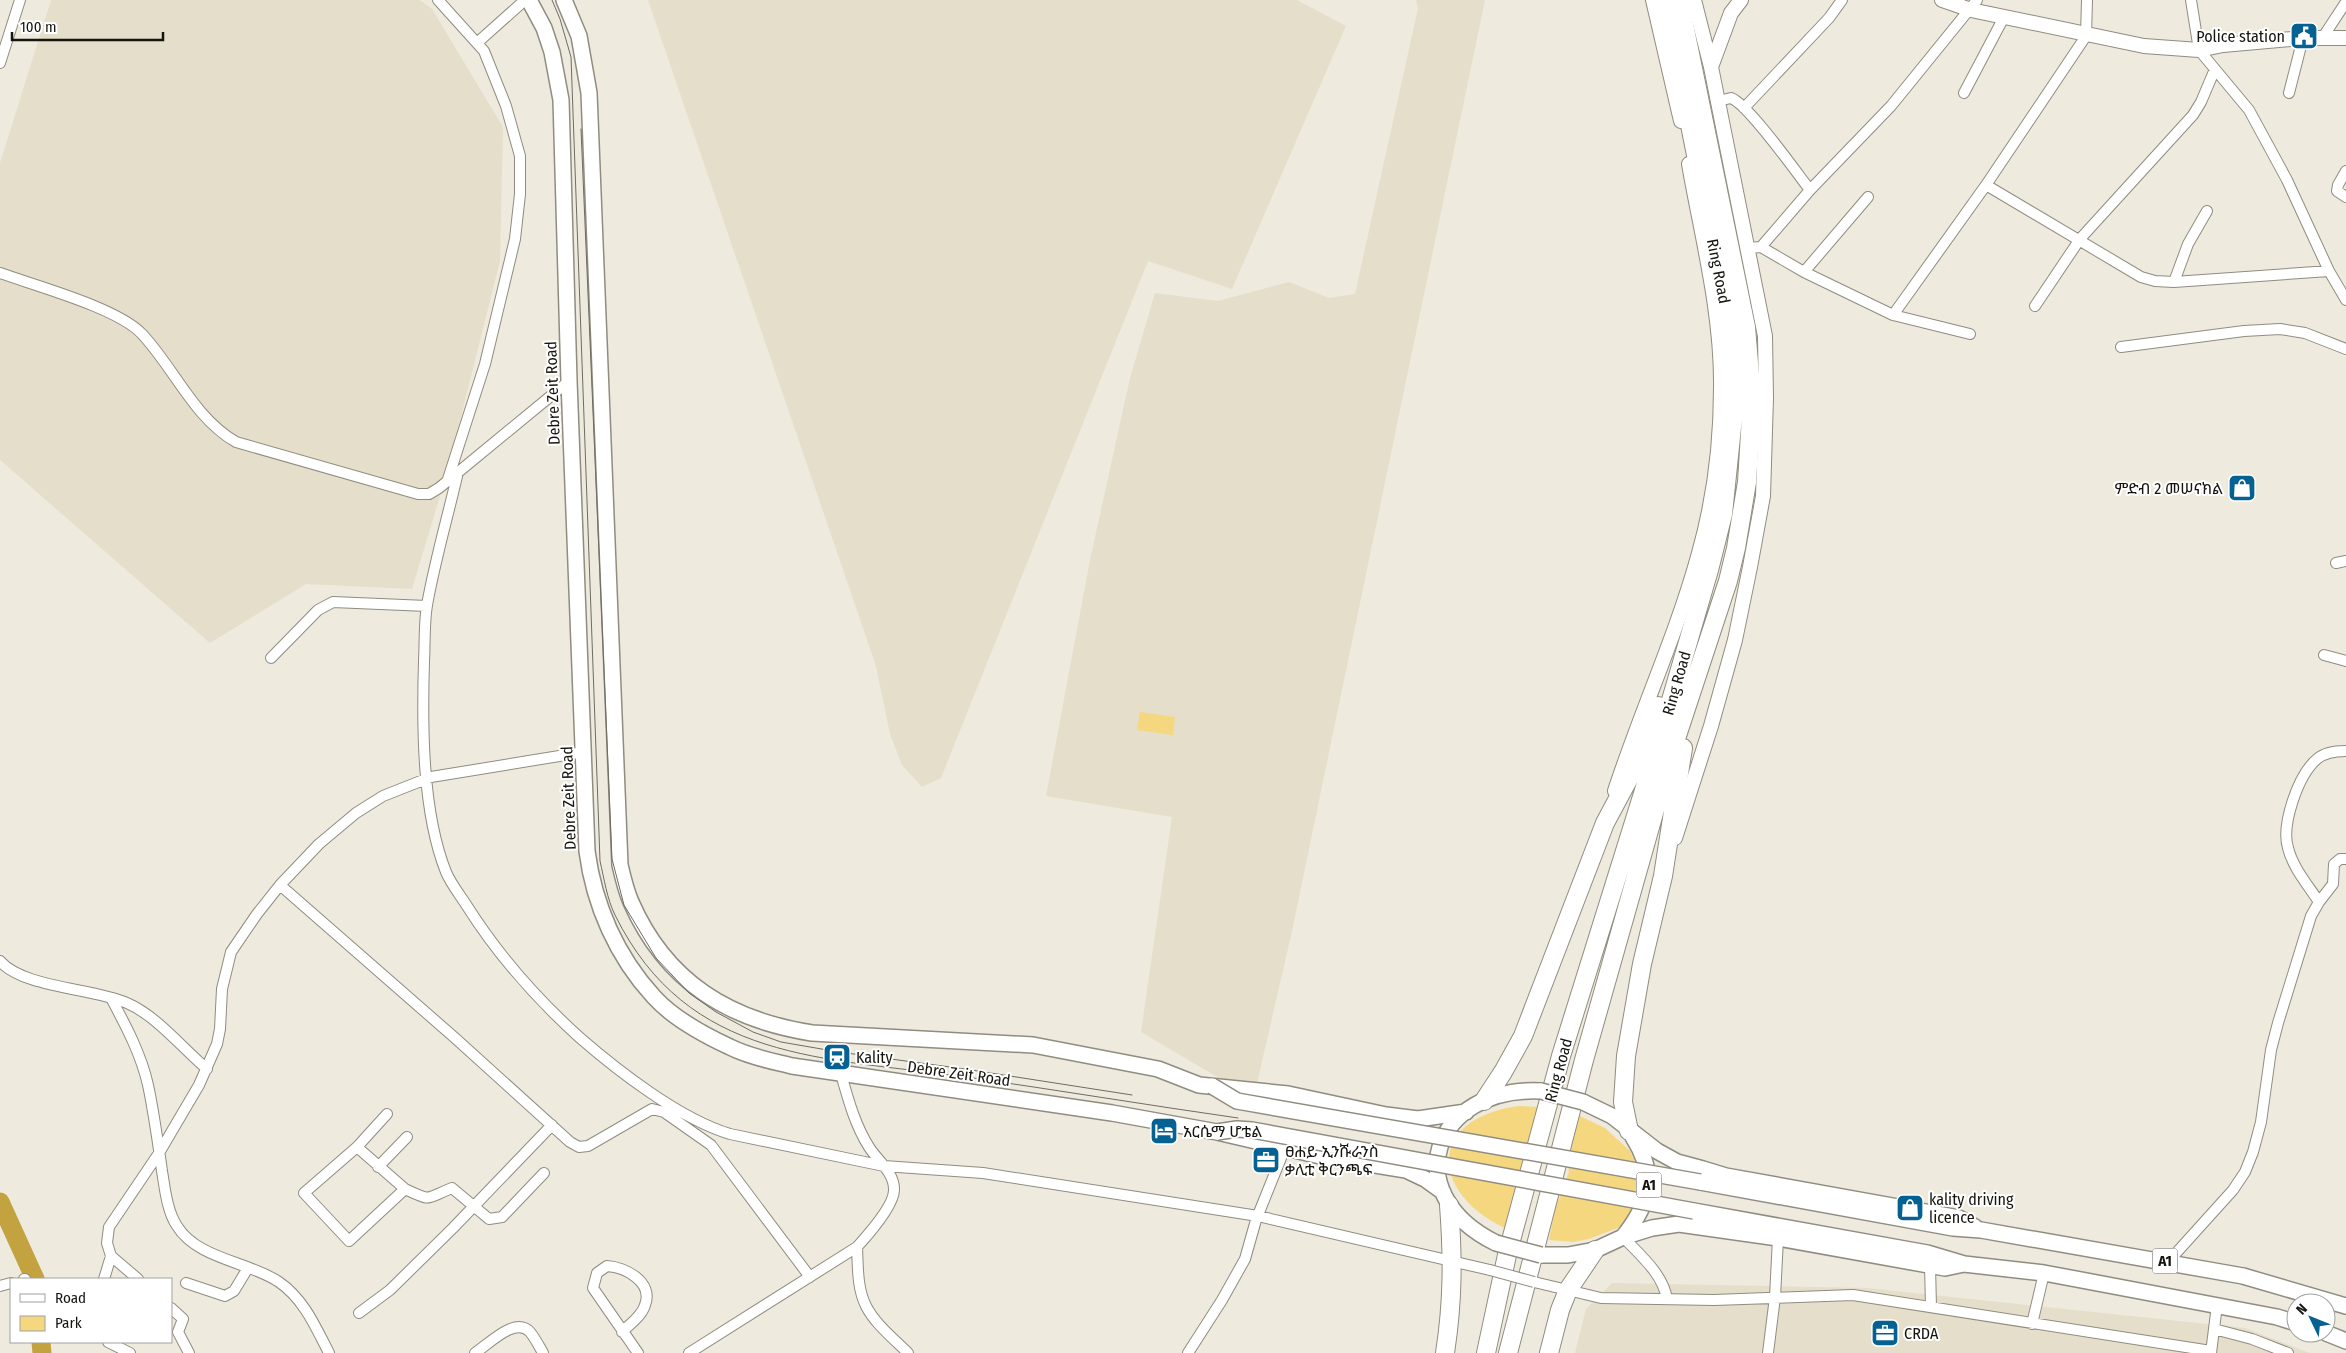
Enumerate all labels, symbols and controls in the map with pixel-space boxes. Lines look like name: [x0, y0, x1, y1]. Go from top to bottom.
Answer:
scale bar: [12, 10, 164, 42]
text: 100 m: [20, 18, 57, 36]
public building icon: Police station: [2289, 21, 2319, 51]
place label: Police station: [2196, 27, 2285, 46]
street label: Ring Road: [1703, 237, 1734, 305]
street label: Debre Zeit Road: [541, 341, 564, 445]
shop icon: ምድብ 2 መሠናክል: [2227, 473, 2257, 503]
place label: ምድብ 2 መሠናክል: [2115, 479, 2223, 498]
street label: Ring Road: [1658, 649, 1695, 717]
street label: Debre Zeit Road: [557, 746, 580, 850]
street label: Ring Road: [1541, 1036, 1576, 1104]
station icon: Kality: [822, 1042, 852, 1072]
place label: Kality: [856, 1048, 893, 1067]
street label: Debre Zeit Road: [906, 1057, 1012, 1090]
hotel icon: አርሴማ ሆቴል: [1149, 1116, 1179, 1146]
place label: አርሴማ ሆቴል: [1183, 1122, 1263, 1141]
place label: ፀሐይ ኢንሹራንስ ቃሊቲ ቅርንጫፍ: [1285, 1142, 1379, 1179]
office icon: ፀሐይ ኢንሹራንስ ቃሊቲ ቅርንጫፍ: [1251, 1145, 1281, 1175]
road number: A1: [1636, 1172, 1662, 1198]
place label: kality driving licence: [1929, 1190, 2014, 1227]
shop icon: kality driving licence: [1895, 1193, 1925, 1223]
road number: A1: [2152, 1248, 2178, 1274]
legend: [10, 1278, 172, 1343]
text: Road: [55, 1289, 86, 1307]
north arrow: [2286, 1293, 2336, 1343]
text: N: [2293, 1301, 2311, 1318]
text: Park: [55, 1314, 82, 1332]
office icon: CRDA: [1870, 1318, 1900, 1348]
place label: CRDA: [1904, 1324, 1939, 1343]

